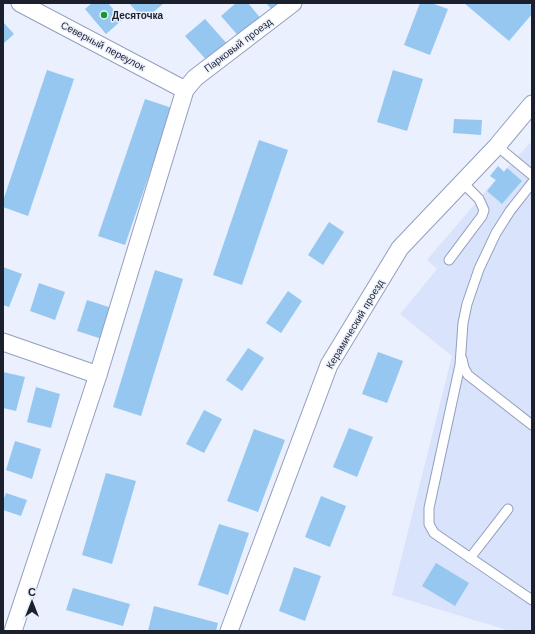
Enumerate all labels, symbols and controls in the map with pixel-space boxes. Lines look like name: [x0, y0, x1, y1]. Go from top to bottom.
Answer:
marker: Десяточка: [99, 10, 109, 20]
place label: Десяточка: [112, 10, 164, 21]
street label: Парковый проезд: [202, 16, 274, 74]
street label: Северный переулок: [59, 19, 147, 73]
street label: Керамический проезд: [324, 277, 386, 370]
north arrow: [12, 582, 52, 622]
text: С: [28, 586, 36, 599]

